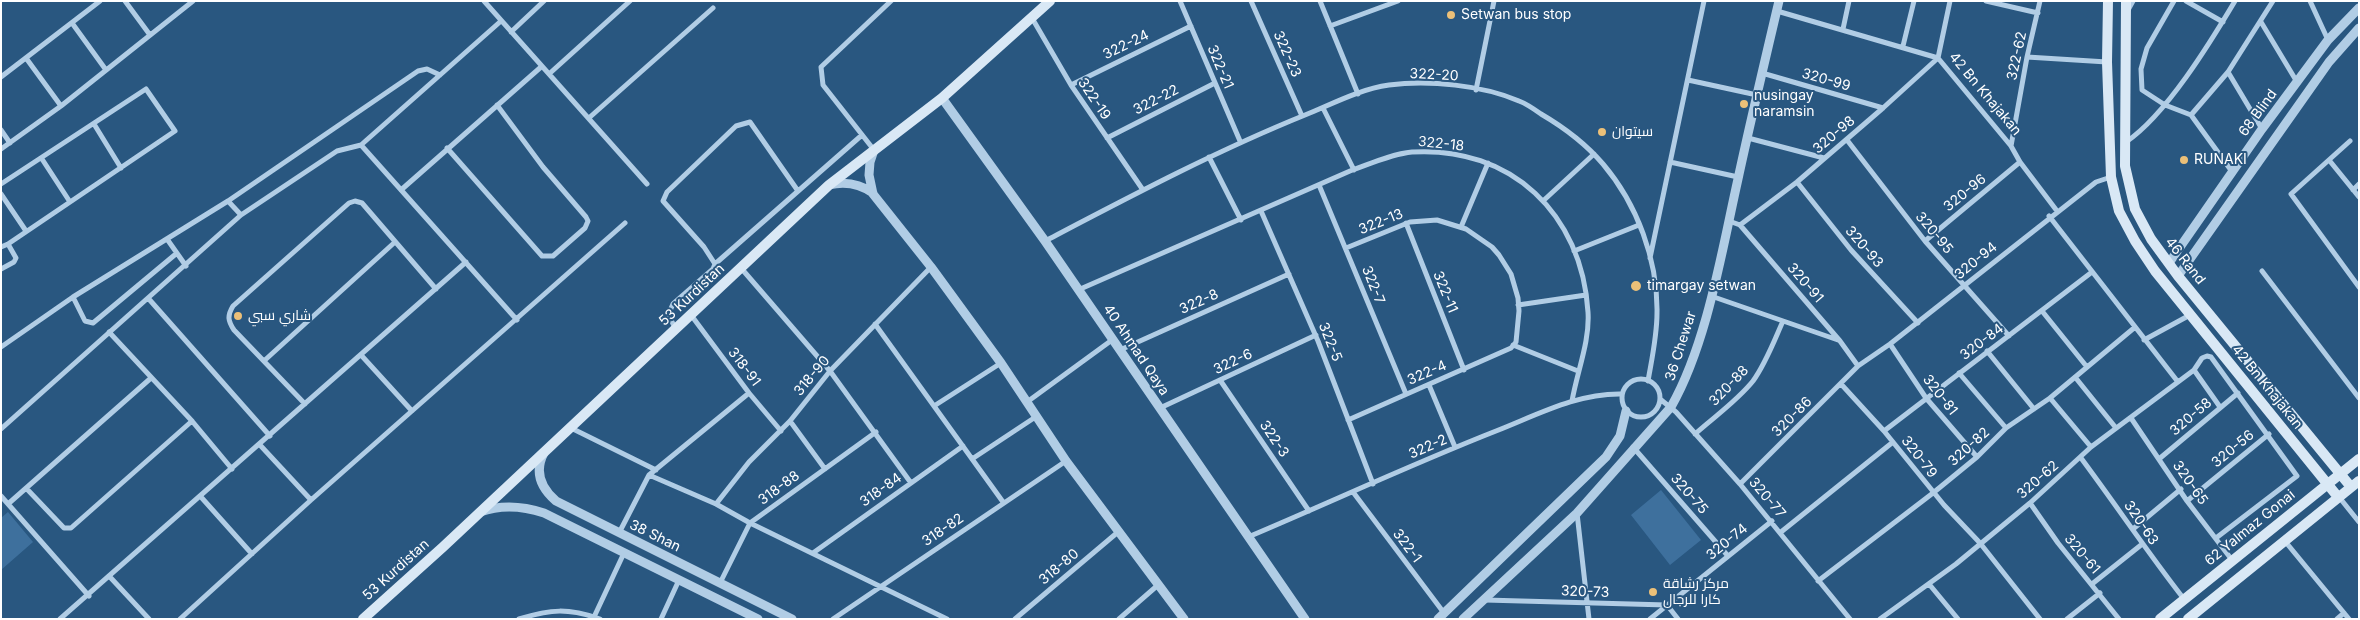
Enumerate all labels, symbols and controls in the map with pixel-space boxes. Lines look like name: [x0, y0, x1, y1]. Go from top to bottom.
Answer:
place label: Setwan bus stop: [1461, 7, 1571, 23]
marker: Setwan bus stop: [1445, 9, 1457, 21]
street label: 322-24: [1100, 27, 1152, 63]
street label: 322-23: [1269, 28, 1305, 80]
street label: 322-62: [2004, 30, 2030, 82]
street label: 322-21: [1203, 43, 1237, 91]
street label: 42 Bn Khajakan: [1945, 49, 2025, 139]
street label: 322-20: [1409, 65, 1459, 85]
street label: 320-99: [1800, 65, 1852, 95]
street label: 322-19: [1074, 75, 1114, 123]
street label: 322-22: [1130, 81, 1182, 119]
street label: 68 Blind: [2235, 86, 2281, 140]
place label: nusingay naramsin: [1754, 88, 1815, 120]
marker: nusingay naramsin: [1738, 98, 1750, 110]
street label: 320-98: [1810, 113, 1858, 157]
place label: سيتوان: [1612, 124, 1653, 140]
marker: سيتوان: [1596, 126, 1608, 138]
street label: 322-18: [1417, 133, 1465, 155]
place label: RUNAKI: [2194, 152, 2247, 168]
marker: RUNAKI: [2178, 154, 2190, 166]
street label: 320-96: [1940, 171, 1990, 215]
street label: 322-13: [1356, 206, 1406, 238]
street label: 320-95: [1912, 209, 1956, 257]
street label: 320-93: [1841, 223, 1887, 271]
street label: 46 Rand: [2161, 234, 2209, 288]
street label: 320-94: [1951, 239, 2001, 283]
street label: 53 Kurdistan: [656, 260, 728, 330]
street label: 320-91: [1783, 260, 1827, 306]
street label: 322-7: [1358, 263, 1388, 307]
street label: 322-11: [1429, 269, 1461, 315]
place label: timargay setwan: [1647, 278, 1756, 294]
marker: timargay setwan: [1629, 279, 1643, 293]
street label: 322-8: [1177, 286, 1221, 318]
street label: 40 Ahmad Qaya: [1099, 301, 1173, 399]
place label: شاري سبي: [248, 308, 311, 324]
street label: 36 Chewar: [1662, 309, 1700, 383]
marker: شاري سبي: [232, 310, 244, 322]
street label: 322-5: [1315, 320, 1345, 364]
street label: 320-84: [1957, 320, 2007, 364]
street label: 42 Bn Khajakan: [2228, 341, 2306, 433]
street label: 318-91: [724, 344, 764, 390]
street label: 322-6: [1211, 346, 1255, 378]
street label: 318-90: [790, 353, 834, 399]
street label: 322-4: [1405, 357, 1449, 389]
street label: 320-88: [1706, 362, 1752, 410]
street label: 320-81: [1919, 371, 1961, 419]
street label: 320-86: [1768, 393, 1816, 441]
street label: 320-58: [2167, 395, 2215, 439]
street label: 322-3: [1256, 417, 1292, 461]
street label: 320-82: [1945, 424, 1993, 470]
street label: 320-56: [2208, 427, 2258, 471]
street label: 322-2: [1406, 431, 1450, 463]
street label: 320-79: [1897, 433, 1941, 481]
street label: 320-62: [2014, 457, 2062, 503]
street label: 320-65: [2169, 458, 2211, 508]
street label: 318-88: [755, 467, 803, 509]
street label: 318-84: [857, 470, 905, 510]
street label: 320-75: [1667, 470, 1711, 518]
street label: 320-77: [1745, 474, 1789, 522]
street label: 62 Yalmaz Gonai: [2202, 487, 2298, 569]
street label: 320-63: [2120, 498, 2162, 548]
street label: 318-82: [919, 510, 967, 550]
street label: 38 Shan: [627, 516, 683, 556]
street label: 320-74: [1703, 520, 1751, 564]
street label: 322-1: [1389, 526, 1425, 566]
street label: 320-61: [2061, 531, 2103, 577]
street label: 53 Kurdistan: [359, 536, 433, 604]
street label: 318-80: [1036, 545, 1082, 589]
place label: مركز رشاقة كارا للرجال: [1663, 576, 1729, 608]
street label: 320-73: [1560, 583, 1610, 601]
marker: مركز رشاقة كارا للرجال: [1647, 586, 1659, 598]

